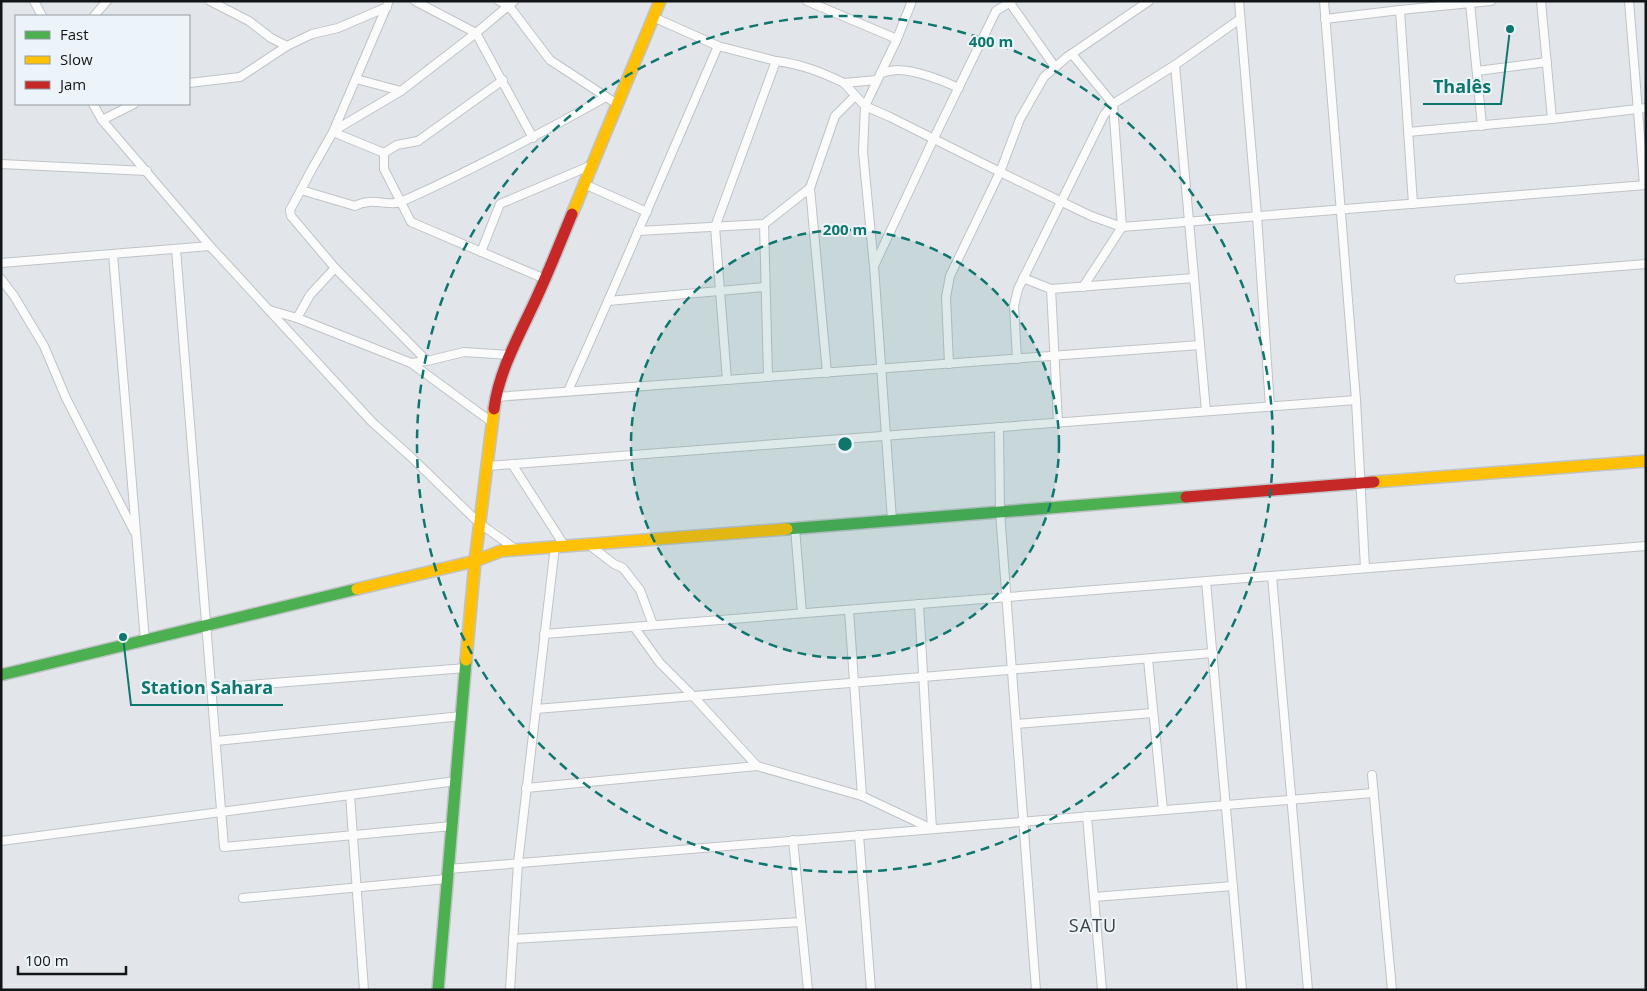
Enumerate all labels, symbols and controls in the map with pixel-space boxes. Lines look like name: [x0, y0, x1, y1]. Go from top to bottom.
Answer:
legend: [15, 15, 190, 105]
text: Fast: [60, 24, 89, 44]
text: 400 m: [969, 31, 1013, 51]
text: Slow: [60, 49, 93, 69]
callout: Thalês: [1423, 71, 1501, 104]
text: Jam: [58, 74, 86, 94]
text: Thalês: [1433, 74, 1491, 98]
text: 200 m: [823, 219, 867, 239]
centre of rings: [836, 435, 854, 453]
callout: Station Sahara: [131, 672, 283, 705]
text: Station Sahara: [141, 675, 273, 699]
district label: SATU: [1069, 913, 1117, 937]
scale bar: [18, 944, 125, 976]
text: 100 m: [25, 950, 69, 970]

